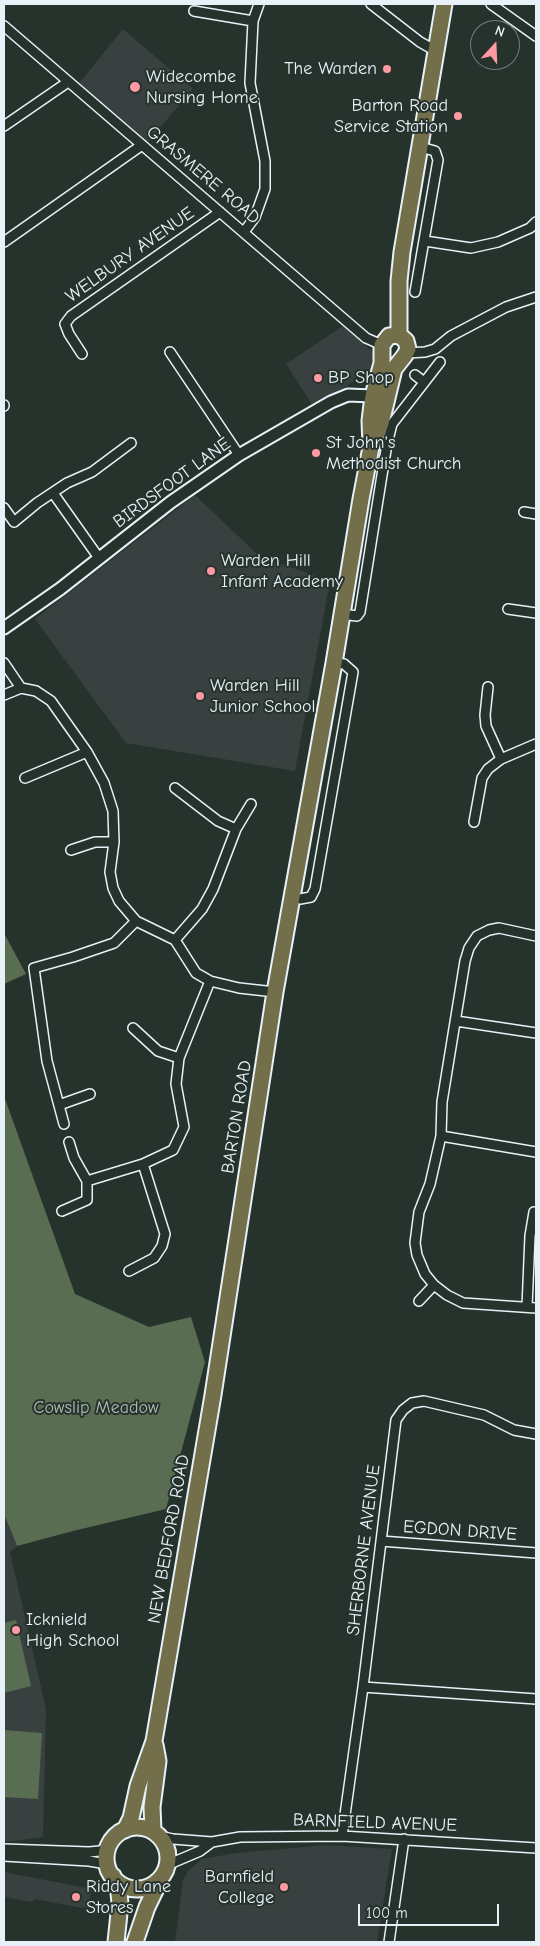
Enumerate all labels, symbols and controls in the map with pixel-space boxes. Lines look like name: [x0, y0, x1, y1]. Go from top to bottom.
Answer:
north arrow: [470, 20, 520, 70]
text: N: [493, 22, 507, 41]
place label: The Warden: [284, 58, 377, 80]
marker: The Warden: [381, 63, 393, 75]
place label: Widecombe Nursing Home: [146, 66, 258, 108]
marker: Widecombe Nursing Home: [128, 80, 142, 94]
place label: Barton Road Service Station: [334, 95, 448, 138]
marker: Barton Road Service Station: [452, 110, 464, 122]
street label: GRASMERE ROAD: [142, 121, 264, 229]
street label: WELBURY AVENUE: [62, 203, 198, 307]
place label: BP Shop: [328, 367, 394, 389]
marker: BP Shop: [312, 372, 324, 384]
place label: St John's Methodist Church: [326, 432, 462, 474]
street label: BIRDSFOOT LANE: [109, 433, 235, 533]
marker: St John's Methodist Church: [310, 447, 322, 459]
place label: Warden Hill Infant Academy: [221, 550, 343, 592]
marker: Warden Hill Infant Academy: [205, 565, 217, 577]
place label: Warden Hill Junior School: [210, 675, 315, 718]
marker: Warden Hill Junior School: [194, 690, 206, 702]
street label: BARTON ROAD: [217, 1059, 257, 1175]
park label: Cowslip Meadow: [33, 1397, 159, 1419]
street label: NEW BEDFORD ROAD: [143, 1453, 195, 1625]
street label: SHERBORNE AVENUE: [343, 1463, 385, 1637]
street label: EGDON DRIVE: [402, 1516, 518, 1546]
place label: Icknield High School: [26, 1609, 120, 1652]
marker: Icknield High School: [10, 1624, 22, 1636]
street label: BARNFIELD AVENUE: [293, 1809, 457, 1837]
place label: Barnfield College: [205, 1866, 274, 1908]
place label: Riddy Lane Stores: [86, 1876, 171, 1918]
marker: Barnfield College: [278, 1881, 290, 1893]
marker: Riddy Lane Stores: [70, 1891, 82, 1903]
scale bar: [360, 1894, 501, 1926]
text: 100 m: [366, 1904, 408, 1922]

